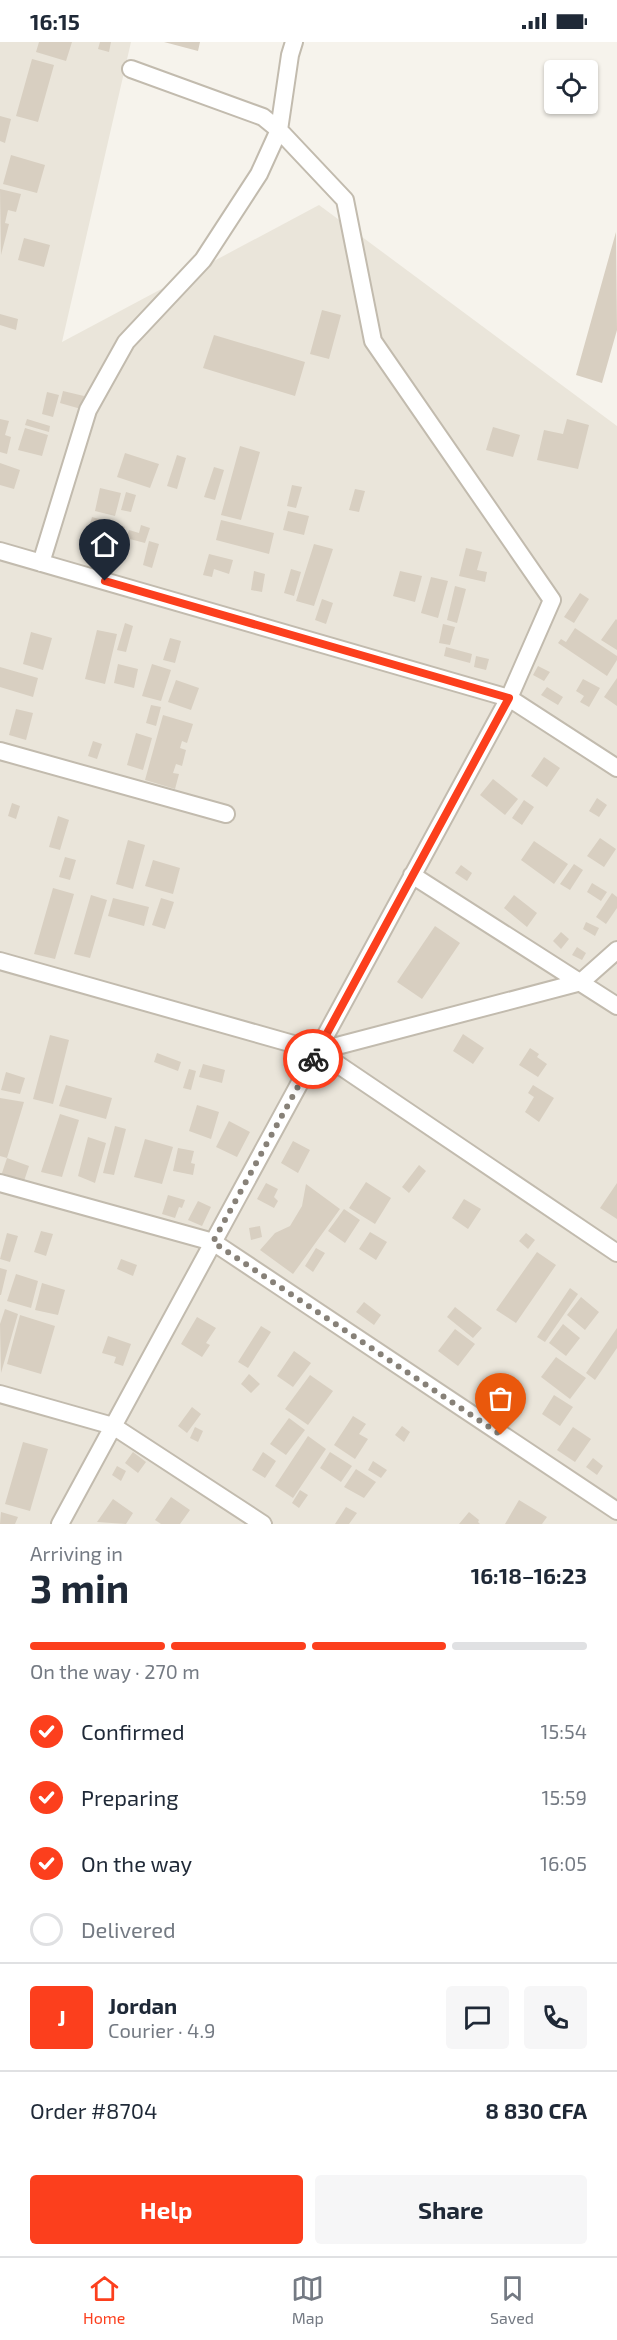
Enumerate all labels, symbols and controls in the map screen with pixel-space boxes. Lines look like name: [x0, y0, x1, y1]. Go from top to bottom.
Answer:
text: 16:15: [30, 8, 80, 34]
map controls: [544, 60, 598, 114]
button: locate: [544, 60, 598, 114]
pin: [79, 519, 130, 581]
icon: home: [88, 528, 121, 561]
courier: [283, 1029, 343, 1089]
icon: bike: [297, 1043, 330, 1076]
pin: [475, 1373, 526, 1435]
icon: bag: [484, 1382, 517, 1415]
text: Arriving in: [30, 1541, 123, 1565]
text: 16:18–16:23: [471, 1562, 587, 1588]
text: 3 min: [30, 1564, 129, 1611]
text: On the way · 270 m: [30, 1659, 200, 1683]
icon: check: [30, 1715, 63, 1748]
text: Confirmed: [81, 1718, 185, 1744]
text: 15:54: [541, 1719, 587, 1743]
icon: check: [30, 1781, 63, 1814]
text: Preparing: [81, 1784, 179, 1810]
text: 15:59: [541, 1785, 587, 1809]
icon: check: [30, 1847, 63, 1880]
text: On the way: [81, 1850, 192, 1876]
text: 16:05: [540, 1851, 587, 1875]
text: Delivered: [81, 1916, 176, 1942]
button: chat: [446, 1986, 509, 2049]
button: phone: [524, 1986, 587, 2049]
text: Jordan: [108, 1992, 177, 2018]
text: J: [57, 2004, 66, 2030]
text: Courier · 4.9: [108, 2018, 215, 2042]
text: Order #8704: [30, 2097, 157, 2123]
text: 8 830 CFA: [485, 2097, 587, 2123]
button: Help: [30, 2175, 303, 2244]
button: Share: [315, 2175, 587, 2244]
tab: Home: [83, 2272, 125, 2327]
tab: Map: [291, 2272, 324, 2327]
tab: Saved: [490, 2272, 534, 2327]

